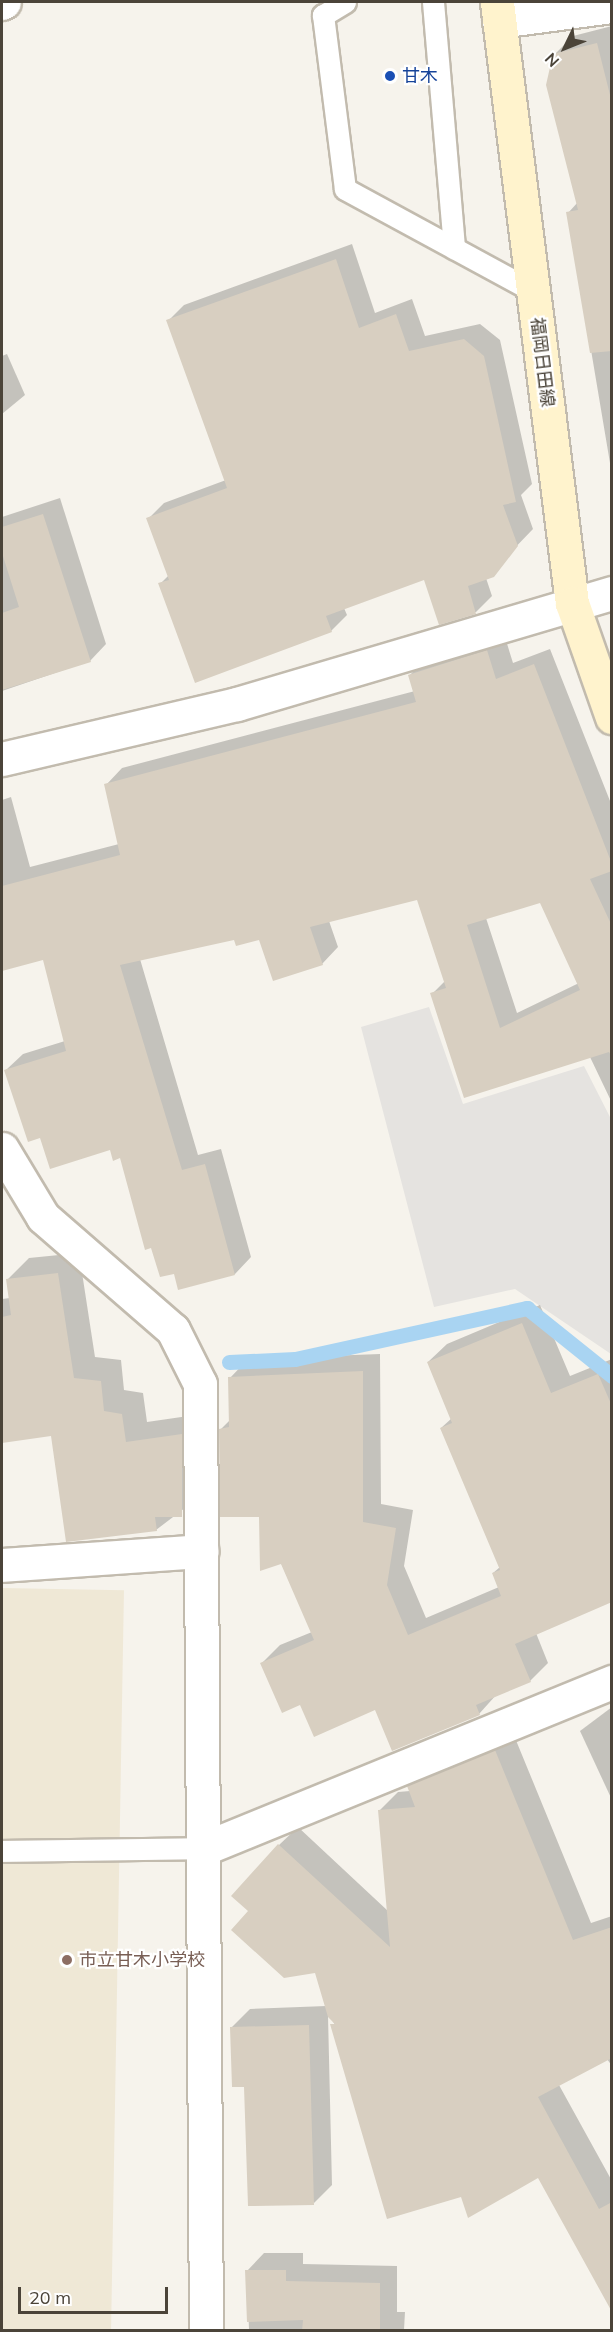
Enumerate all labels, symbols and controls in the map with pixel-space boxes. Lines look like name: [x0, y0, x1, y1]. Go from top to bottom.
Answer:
north arrow: [535, 18, 595, 78]
text: N: [540, 49, 563, 72]
place label: 甘木: [402, 65, 438, 87]
marker: 甘木: [383, 69, 397, 83]
street label: 福岡日田線: [526, 316, 558, 408]
place label: 市立甘木小学校: [79, 1949, 205, 1971]
marker: 市立甘木小学校: [60, 1953, 74, 1967]
scale bar: [21, 2275, 171, 2313]
text: 20 m: [29, 2286, 71, 2309]

